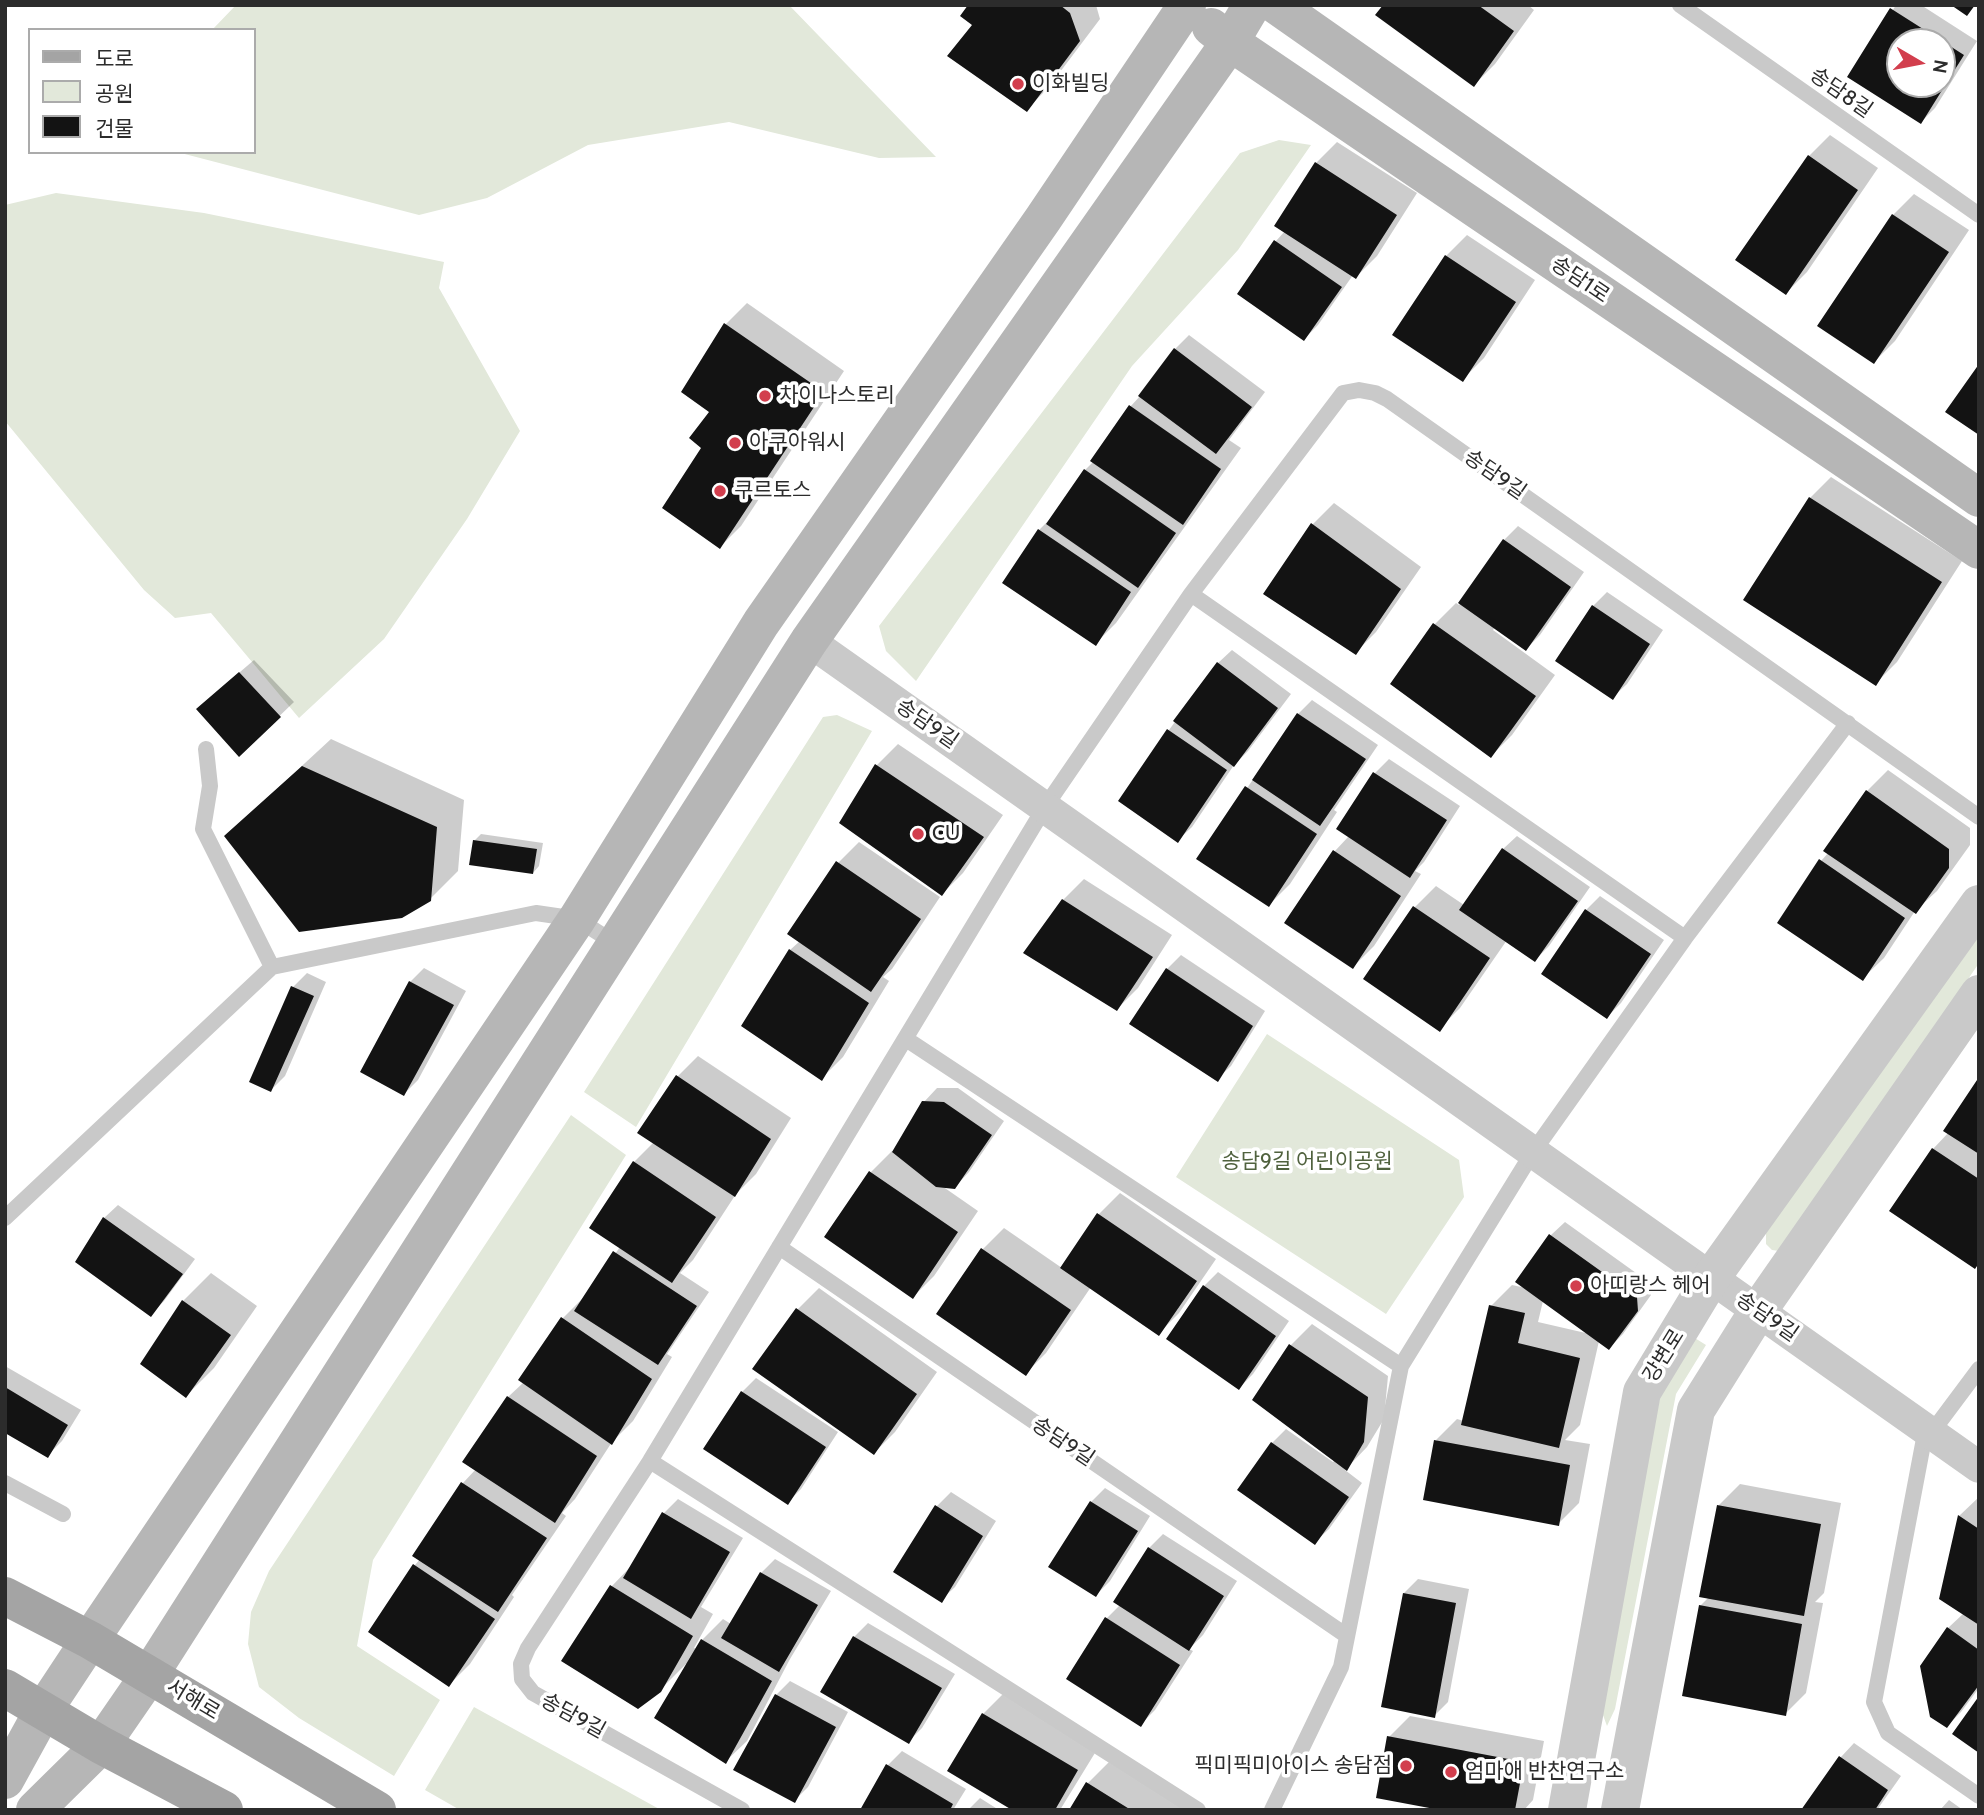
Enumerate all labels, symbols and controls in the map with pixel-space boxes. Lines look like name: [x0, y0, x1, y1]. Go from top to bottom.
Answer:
legend: [28, 28, 256, 154]
north arrow: [1886, 28, 1956, 98]
text: 도로: [95, 46, 134, 71]
text: N: [1928, 58, 1953, 75]
street label: 송담8길: [1805, 62, 1877, 124]
place label: 이화빌딩: [1032, 71, 1109, 97]
marker: 이화빌딩: [1010, 76, 1026, 92]
text: 공원: [95, 81, 134, 106]
text: 건물: [95, 116, 134, 141]
street label: 송담1로: [1546, 251, 1614, 309]
place label: 차이나스토리: [779, 383, 895, 409]
marker: 차이나스토리: [757, 388, 773, 404]
place label: 아쿠아워시: [749, 430, 846, 456]
marker: 아쿠아워시: [727, 435, 743, 451]
street label: 송담9길: [1459, 445, 1531, 505]
place label: 쿠르토스: [734, 478, 811, 504]
marker: 쿠르토스: [712, 483, 728, 499]
street label: 송담9길: [891, 694, 963, 754]
place label: CU: [932, 821, 960, 847]
marker: CU: [910, 826, 926, 842]
park label: 송담9길 어린이공원: [1221, 1149, 1393, 1175]
place label: 아띠랑스 헤어: [1590, 1273, 1711, 1299]
marker: 아띠랑스 헤어: [1568, 1278, 1584, 1294]
street label: 송담9길: [1731, 1287, 1803, 1347]
street label: 강변로: [1638, 1325, 1690, 1387]
street label: 송담9길: [1027, 1412, 1099, 1472]
street label: 서해로: [162, 1674, 224, 1726]
street label: 송담9길: [536, 1688, 610, 1744]
place label: 픽미픽미아이스 송담점: [1194, 1753, 1392, 1779]
marker: 픽미픽미아이스 송담점: [1398, 1758, 1414, 1774]
place label: 엄마애 반찬연구소: [1465, 1759, 1624, 1785]
marker: 엄마애 반찬연구소: [1443, 1764, 1459, 1780]

